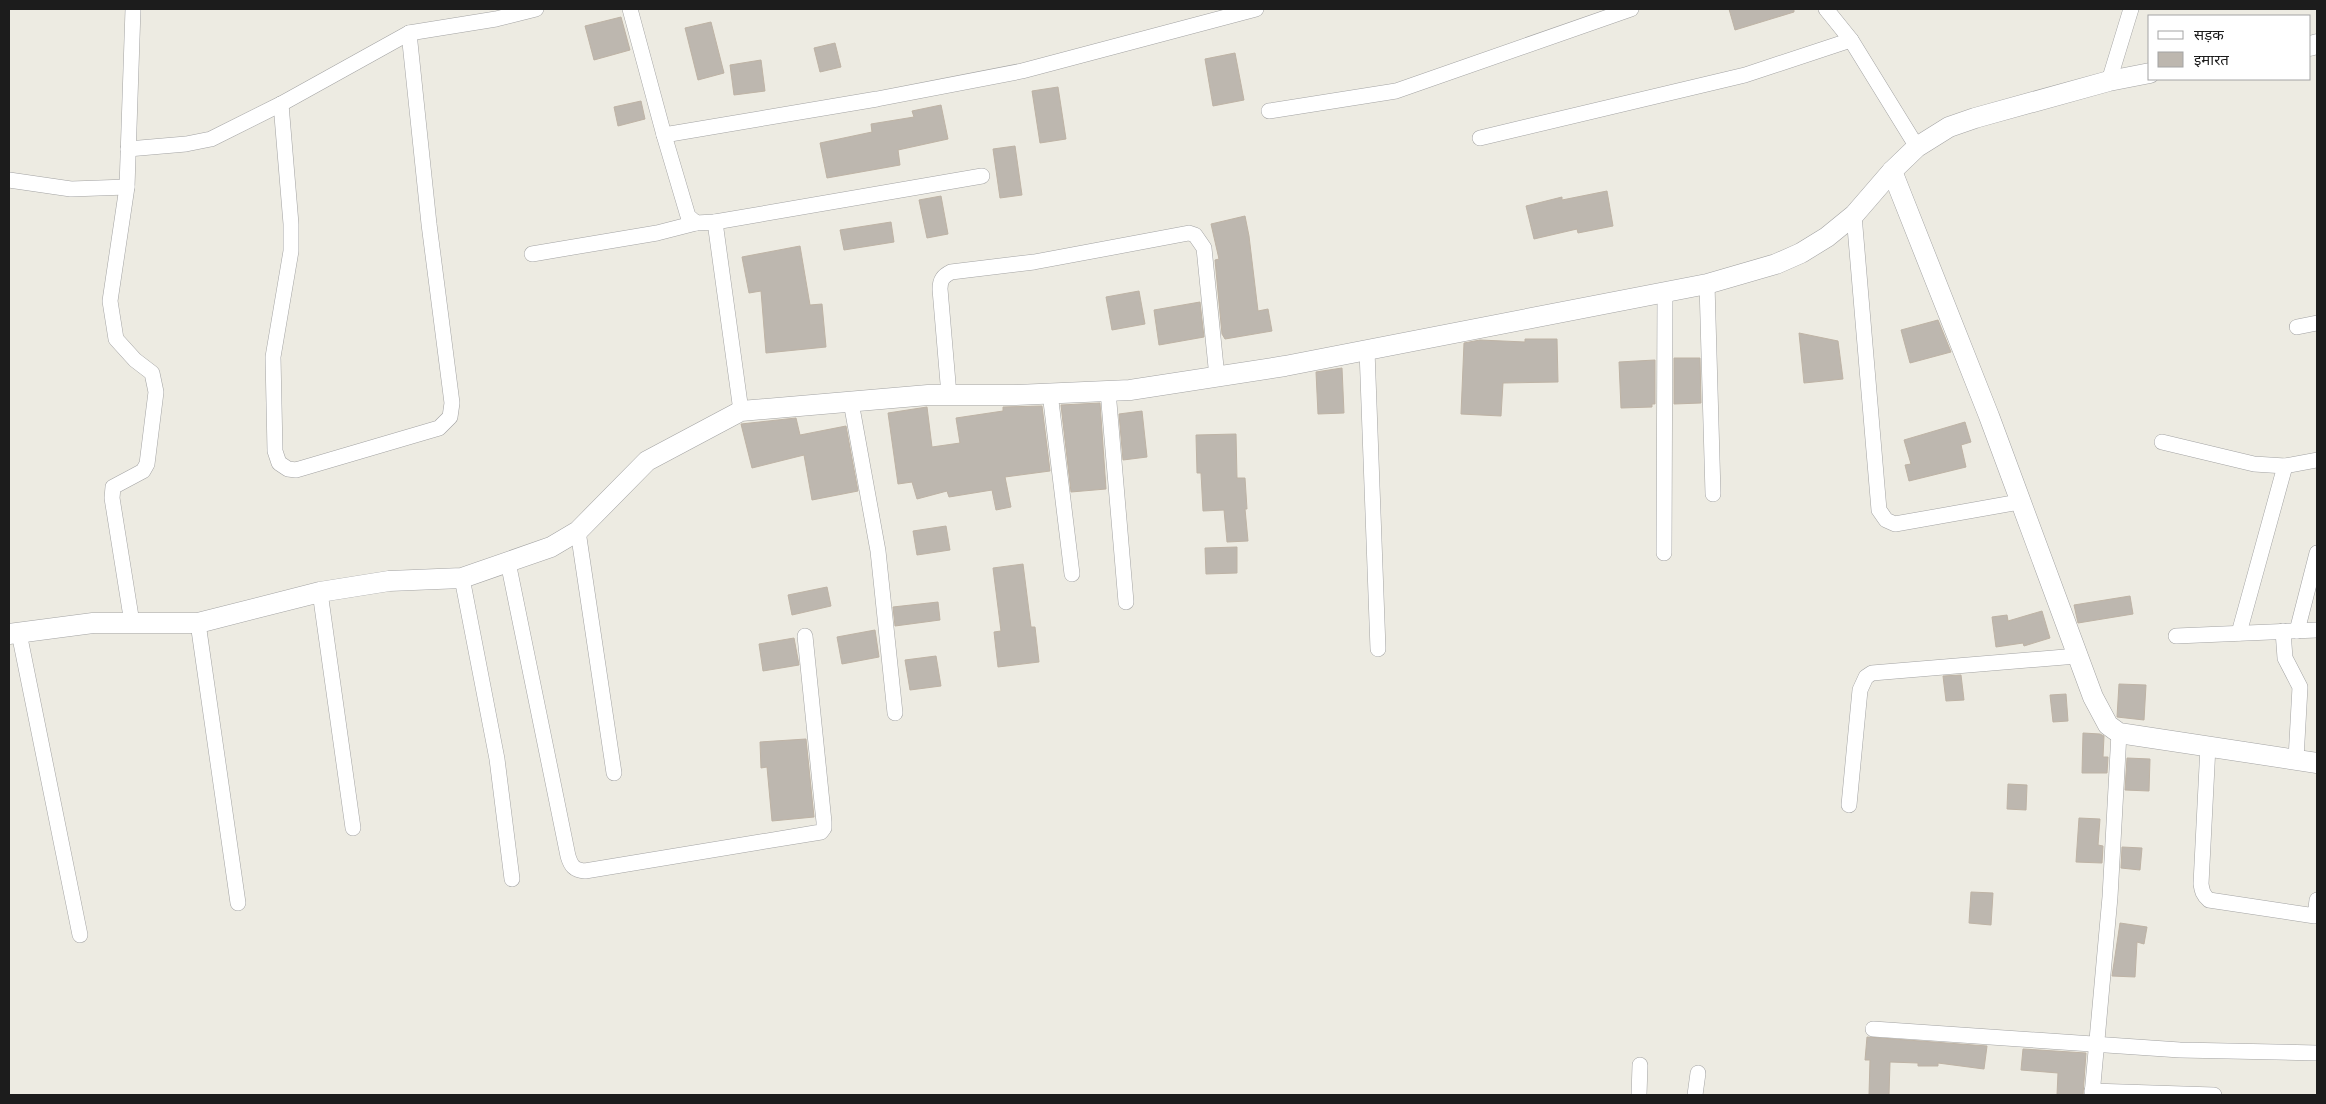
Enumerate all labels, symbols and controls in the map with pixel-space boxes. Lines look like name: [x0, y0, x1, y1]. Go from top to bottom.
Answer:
legend: [2148, 15, 2311, 80]
text: सड़क: [2194, 26, 2224, 43]
text: इमारत: [2194, 51, 2229, 68]

